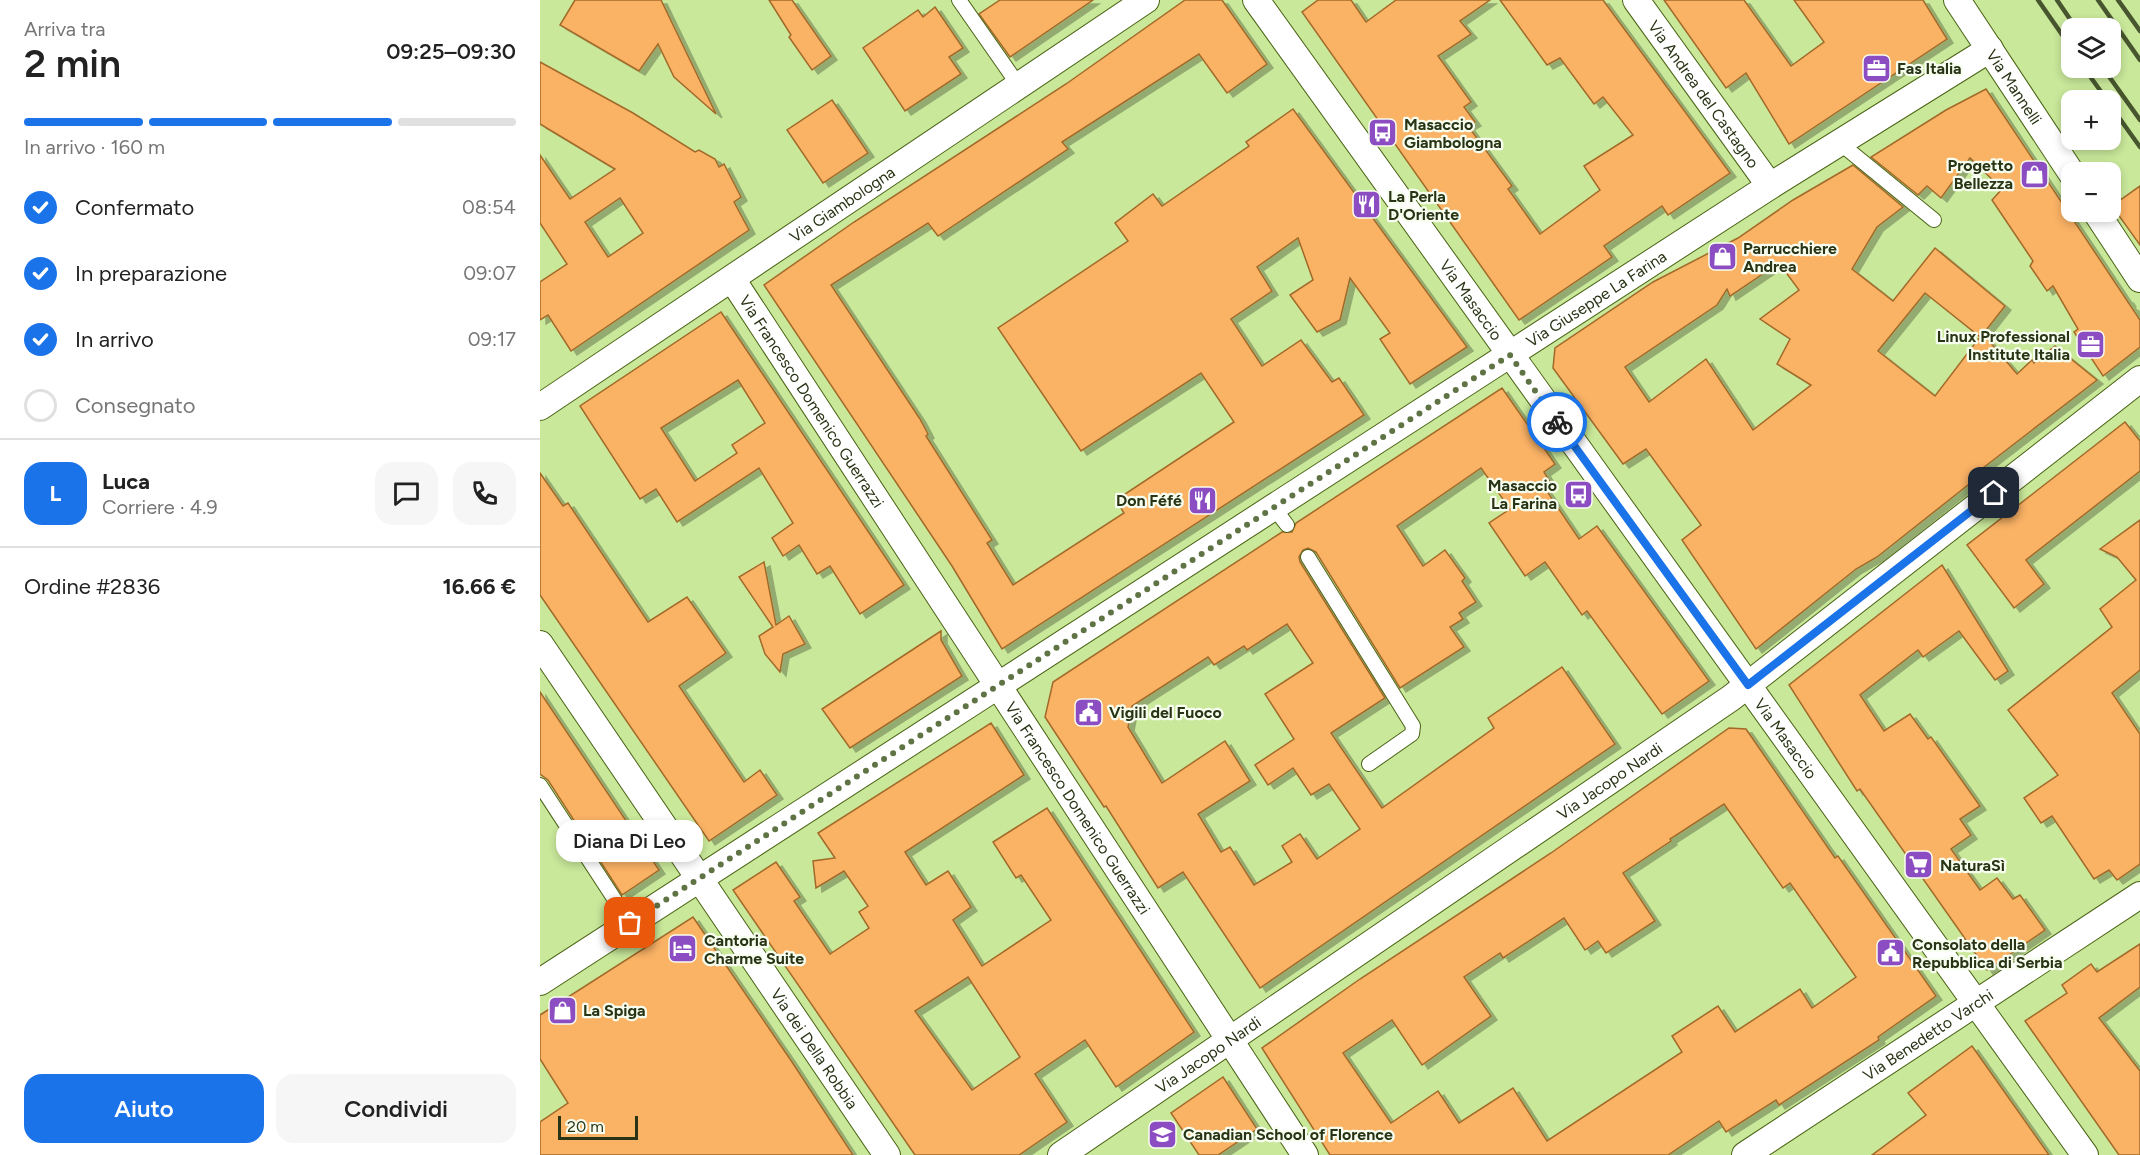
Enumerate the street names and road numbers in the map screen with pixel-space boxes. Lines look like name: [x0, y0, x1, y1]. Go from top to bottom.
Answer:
street label: Via Andrea del Castagno: [1644, 17, 1763, 172]
street label: Via Mannelli: [1982, 46, 2046, 128]
street label: Via Giambologna: [786, 162, 899, 247]
street label: Via Giuseppe La Farina: [1523, 247, 1670, 351]
street label: Via Masaccio: [1435, 256, 1506, 344]
street label: Via Francesco Domenico Guerrazzi: [735, 292, 888, 511]
street label: Via Masaccio: [1750, 695, 1821, 783]
street label: Via Francesco Domenico Guerrazzi: [1001, 698, 1154, 918]
street label: Via Jacopo Nardi: [1554, 739, 1666, 824]
street label: Via dei Della Robbia: [767, 985, 862, 1113]
street label: Via Benedetto Varchi: [1860, 985, 1997, 1085]
street label: Via Jacopo Nardi: [1152, 1013, 1265, 1098]

